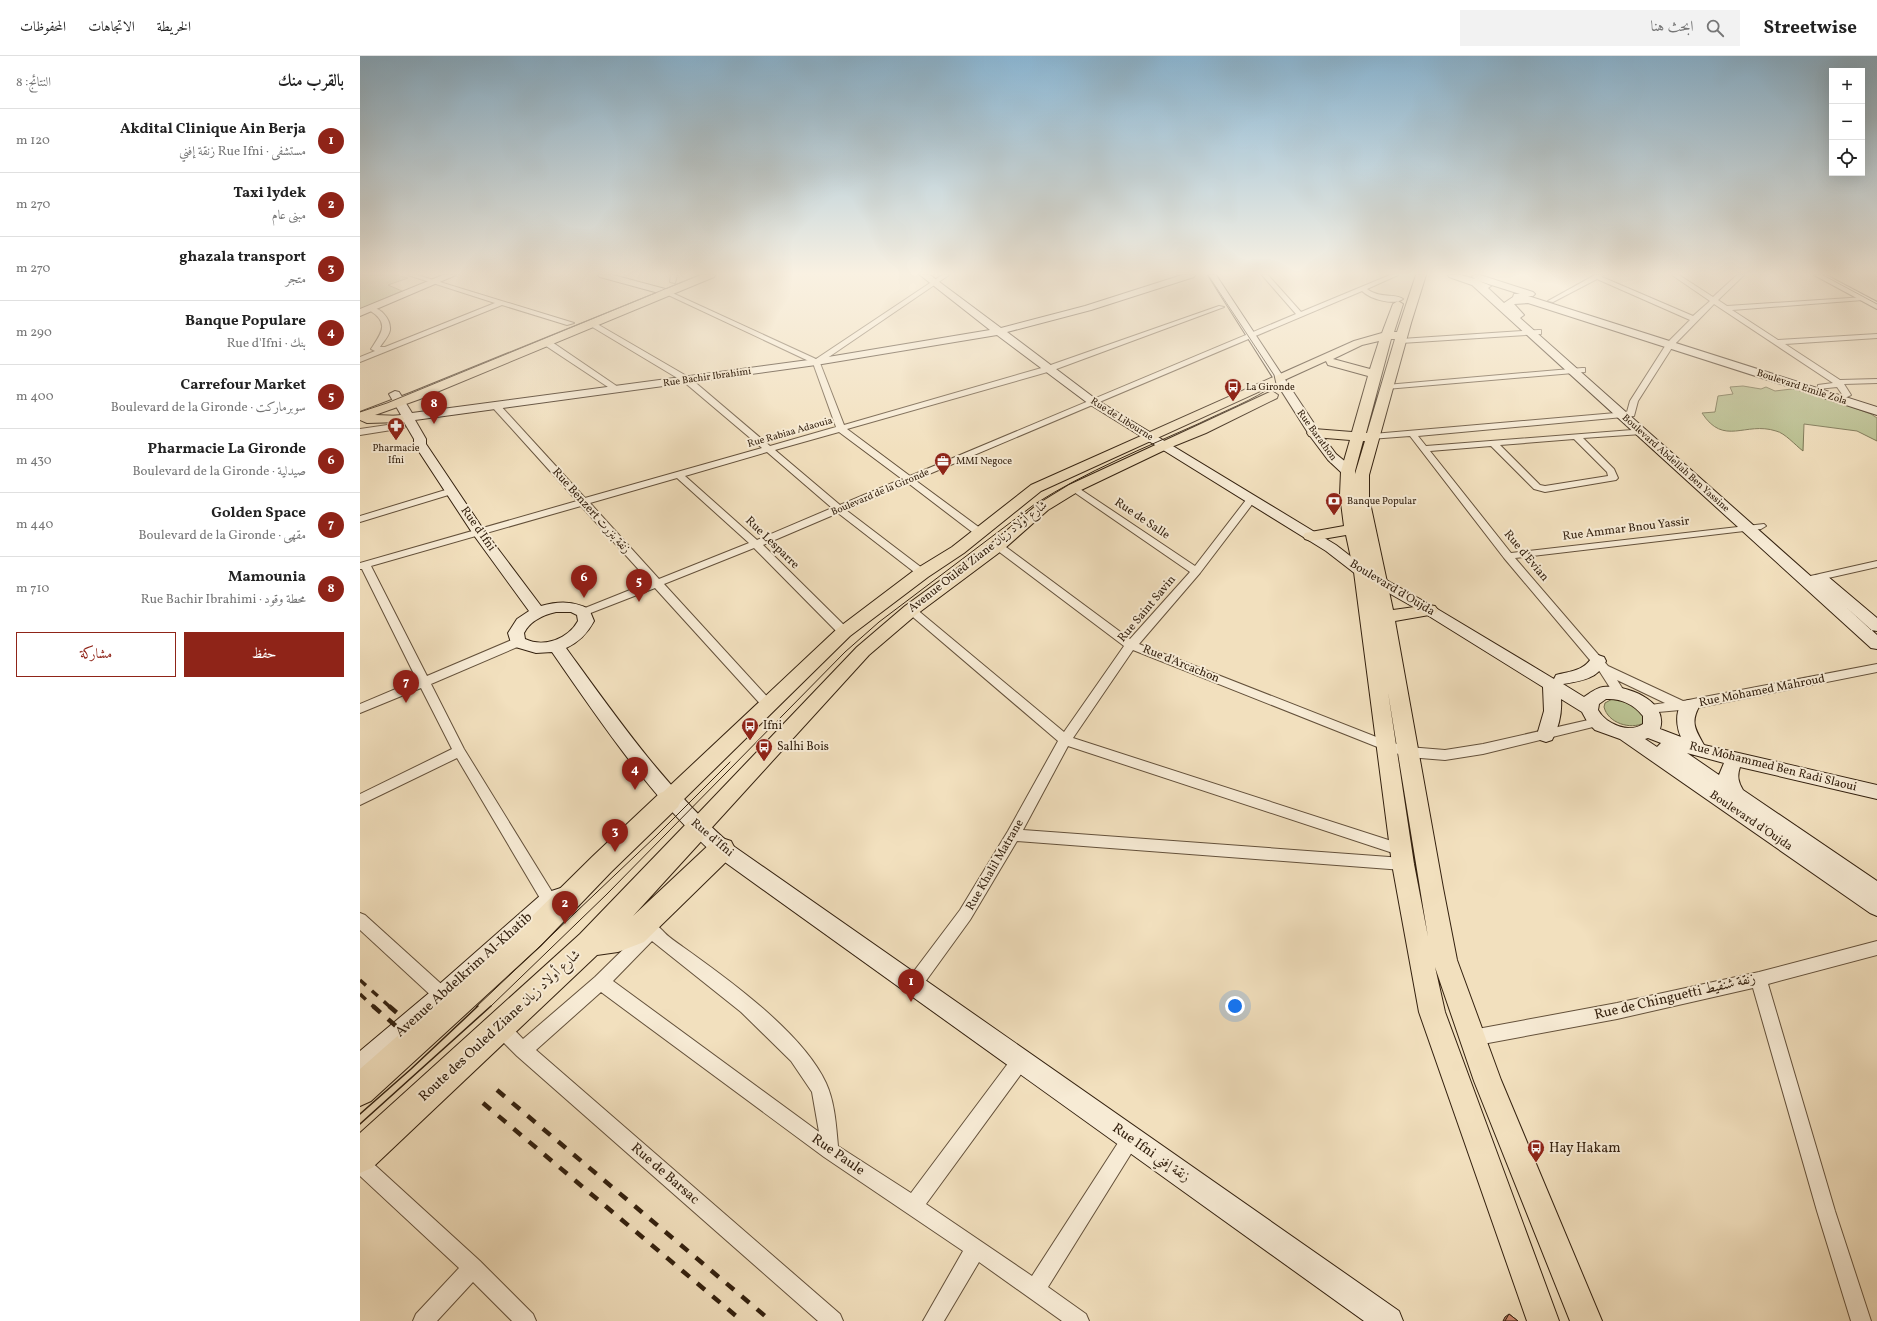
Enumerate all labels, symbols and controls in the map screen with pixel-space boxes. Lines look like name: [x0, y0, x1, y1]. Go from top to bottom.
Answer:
search box: [1460, 10, 1740, 46]
text: Streetwise: [1764, 15, 1857, 41]
text: ابحث هنا: [1651, 17, 1694, 38]
icon: search: [1704, 17, 1726, 39]
text: المحفوظات: [20, 18, 66, 37]
text: الاتجاهات: [88, 18, 135, 37]
text: الخريطة: [157, 18, 191, 37]
map controls: [1829, 68, 1865, 176]
button: +: [1829, 68, 1865, 104]
text: بالقرب منك: [278, 70, 344, 93]
text: النتائج: 8: [16, 74, 51, 92]
button: −: [1829, 104, 1865, 140]
text: Akdital Clinique Ain Berja: [120, 119, 306, 140]
text: 120 m: [16, 132, 50, 150]
text: 1: [328, 132, 334, 150]
button: locate: [1829, 140, 1865, 176]
text: مستشفى · Rue Ifni زنقة إفني: [179, 143, 306, 161]
text: Taxi lydek: [233, 183, 306, 204]
text: 270 m: [16, 196, 50, 214]
text: 2: [328, 196, 334, 214]
text: مبنى عام: [272, 207, 306, 225]
text: ghazala transport: [179, 247, 306, 268]
text: 270 m: [16, 260, 50, 278]
text: 3: [328, 260, 334, 278]
text: متجر: [285, 271, 306, 289]
text: Banque Populare: [185, 311, 306, 332]
text: 290 m: [16, 324, 52, 342]
text: 4: [327, 324, 335, 342]
text: بنك · Rue d'Ifni: [227, 335, 306, 353]
street label: Rue Bachir Ibrahimi: [662, 364, 752, 390]
street label: Boulevard Emile Zola: [1755, 366, 1849, 408]
text: Carrefour Market: [181, 375, 306, 396]
bus stop icon: La Gironde: [1223, 377, 1243, 402]
place label: La Gironde: [1246, 380, 1295, 394]
text: 400 m: [16, 388, 54, 406]
text: 5: [328, 388, 334, 406]
pin: 8: [421, 391, 447, 424]
street label: Rue de Libourne: [1088, 394, 1156, 444]
text: سوبرماركت · Boulevard de la Gironde: [111, 399, 306, 417]
street label: Rue Barathon: [1294, 407, 1340, 463]
street label: Boulevard Abdellah Ben Yassine: [1619, 411, 1733, 515]
street label: Rue Rabiaa Adaouia: [746, 413, 834, 451]
pharmacy icon: Pharmacie Ifni: [386, 416, 406, 441]
text: Pharmacie La Gironde: [148, 439, 306, 460]
place label: Pharmacie Ifni: [373, 441, 420, 467]
office icon: MMI Negoce: [933, 451, 953, 476]
text: 430 m: [16, 452, 52, 470]
text: 6: [327, 452, 335, 470]
place label: MMI Negoce: [956, 454, 1012, 468]
text: صيدلية · Boulevard de la Gironde: [132, 463, 306, 481]
street label: Rue Benzert زنقة بنزرت: [548, 465, 634, 557]
street label: Boulevard de la Gironde: [829, 465, 931, 519]
bank icon: Banque Popular: [1324, 491, 1344, 516]
place label: Banque Popular: [1347, 494, 1416, 508]
street label: Rue de Salle: [1111, 495, 1173, 544]
street label: Avenue Ouled Ziane شارع أولاد زيان: [904, 497, 1052, 618]
text: Golden Space: [211, 503, 306, 524]
street label: Rue d'Ifni: [457, 503, 499, 555]
street label: Rue Lesparre: [742, 513, 803, 573]
street label: Rue Ammar Bnou Yassir: [1562, 513, 1690, 545]
text: 440 m: [16, 516, 53, 534]
text: 7: [328, 516, 334, 534]
text: مقهى · Boulevard de la Gironde: [139, 527, 306, 545]
street label: Rue d'Evian: [1500, 527, 1552, 585]
street label: Boulevard d'Oujda: [1346, 556, 1438, 620]
pin: 6: [571, 565, 597, 598]
text: Mamounia: [228, 567, 306, 588]
pin: 5: [626, 569, 652, 602]
street label: Rue Saint Savin: [1114, 572, 1180, 646]
text: 710 m: [16, 580, 49, 598]
text: 8: [327, 580, 335, 598]
text: محطة وقود · Rue Bachir Ibrahimi: [141, 591, 306, 609]
button: مشاركة: [16, 632, 176, 677]
button: حفظ: [184, 632, 344, 677]
street label: Rue d'Arcachon: [1140, 641, 1222, 687]
pin: 7: [393, 670, 419, 703]
street label: Rue Mohamed Mahroud: [1698, 671, 1827, 711]
bus stop icon: Ifni: [740, 716, 760, 741]
place label: Ifni: [763, 718, 783, 734]
bus stop icon: Salhi Bois: [754, 737, 774, 762]
street label: Rue Mohammed Ben Radi Slaoui: [1688, 738, 1859, 796]
place label: Salhi Bois: [777, 739, 829, 755]
pin: 4: [622, 757, 648, 790]
street label: Boulevard d'Oujda: [1706, 787, 1796, 855]
street label: Rue d'Ifni: [687, 815, 737, 861]
street label: Rue Khalil Matrane: [962, 816, 1028, 913]
pin: 3: [602, 819, 628, 852]
pin: 2: [552, 891, 578, 924]
street label: Avenue Abdelkrim Al-Khatib: [391, 908, 537, 1042]
street label: Route des Ouled Ziane شارع أولاد زيان: [414, 944, 586, 1107]
pin: 1: [898, 969, 924, 1002]
street label: Rue de Chinguetti زنقة شنقيط: [1593, 969, 1757, 1025]
your location: [1225, 996, 1245, 1016]
street label: Rue Ifni زنقة إفني: [1107, 1119, 1194, 1189]
street label: Rue Paule: [808, 1130, 869, 1180]
bus stop icon: Hay Hakam: [1526, 1138, 1546, 1163]
street label: Rue de Barsac: [627, 1139, 703, 1209]
place label: Hay Hakam: [1549, 1139, 1621, 1158]

